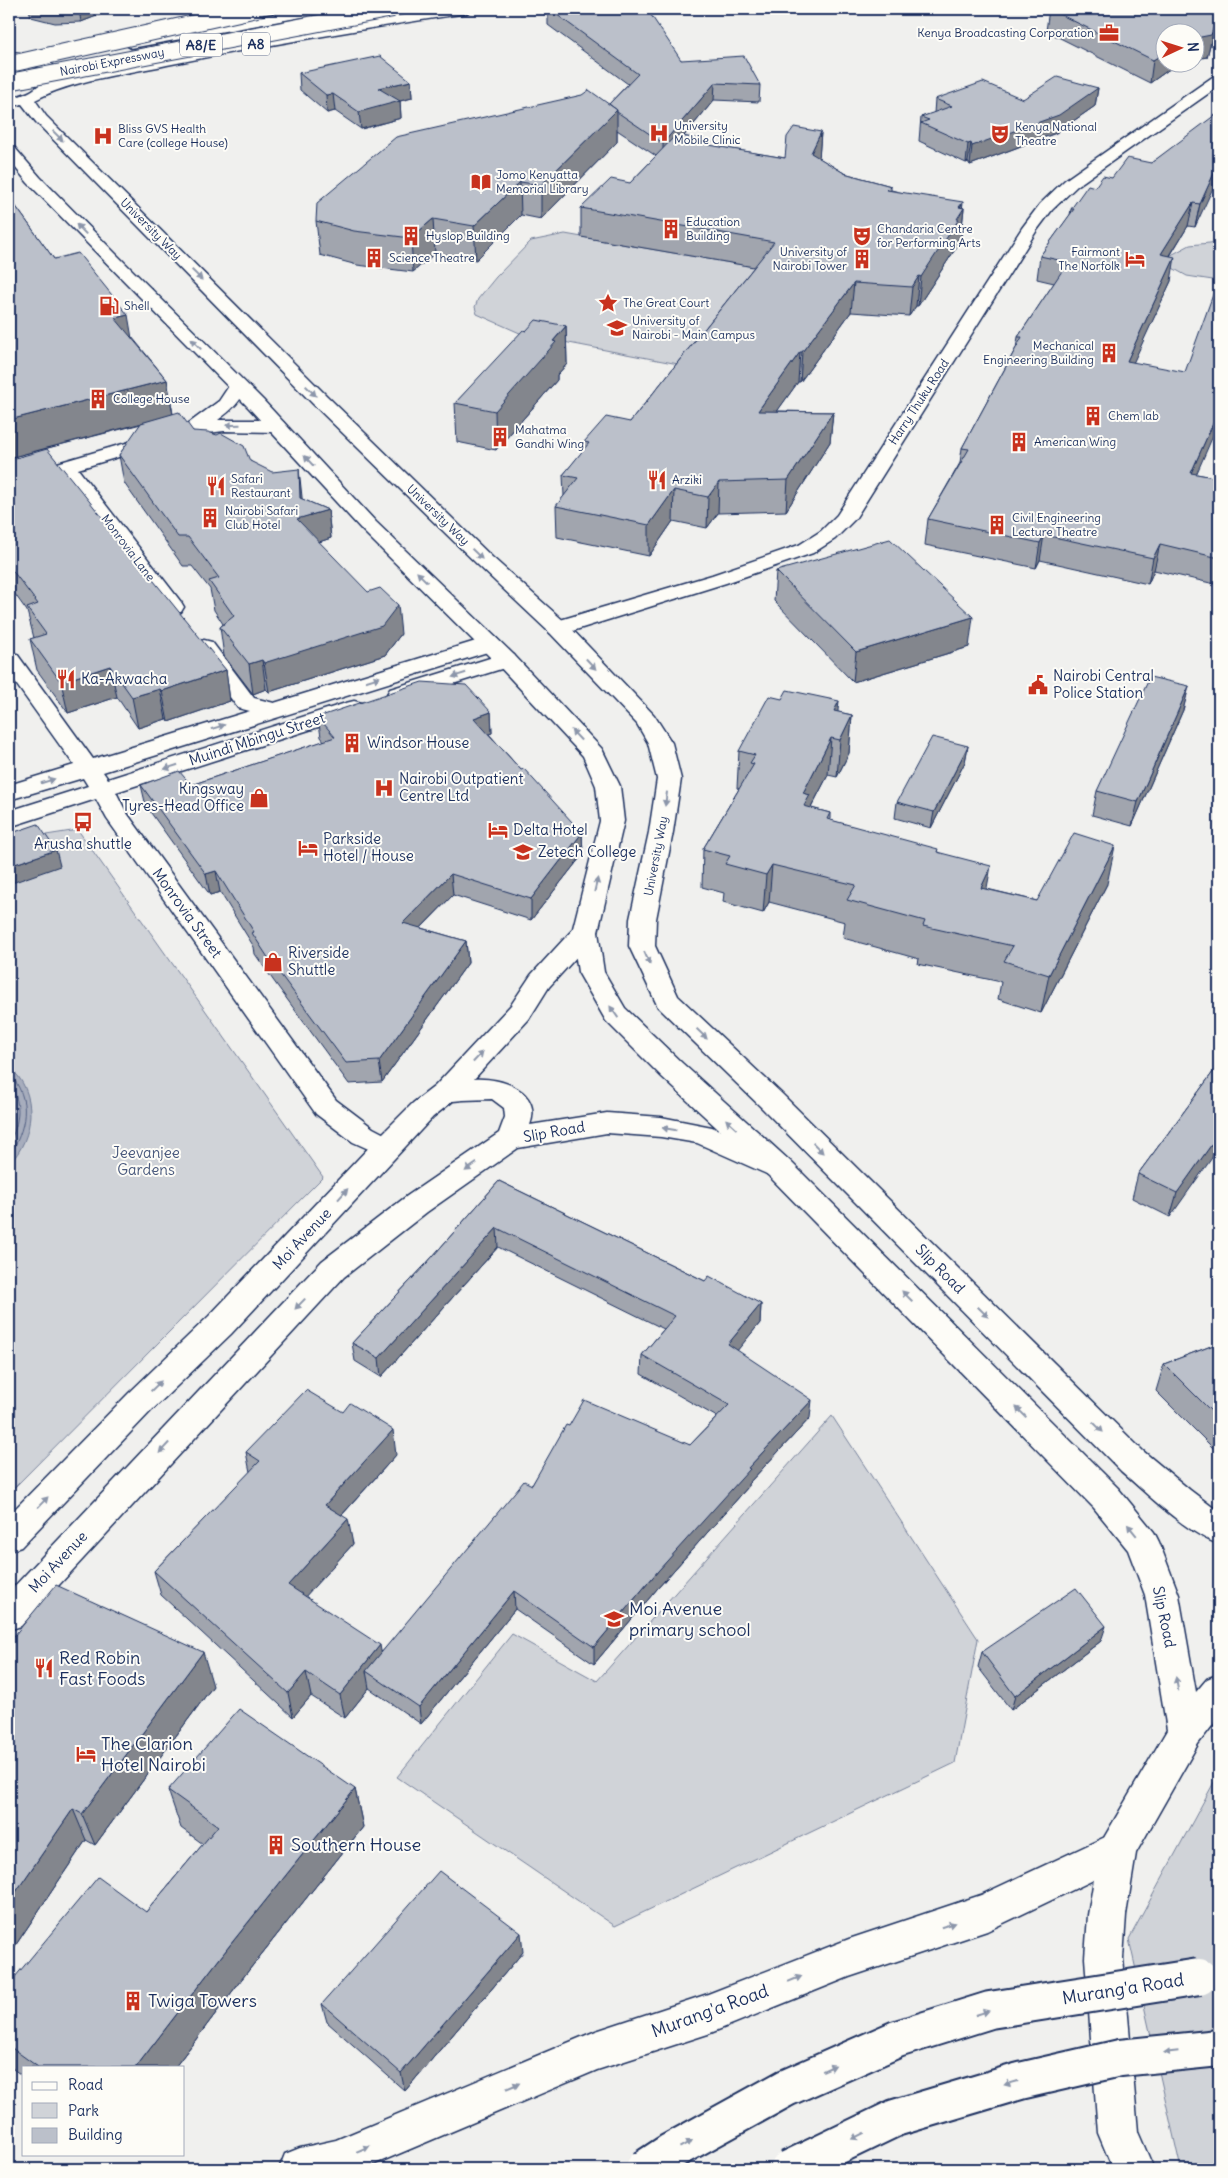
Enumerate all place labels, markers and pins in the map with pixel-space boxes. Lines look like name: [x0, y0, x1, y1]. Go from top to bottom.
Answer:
office icon: Kenya Broadcasting Corporation: [1098, 22, 1120, 44]
place label: Kenya Broadcasting Corporation: [917, 25, 1094, 40]
place label: University Mobile Clinic: [674, 118, 741, 147]
place label: Kenya National Theatre: [1015, 119, 1097, 148]
place label: Bliss GVS Health Care (college House): [118, 121, 228, 150]
hospital icon: University Mobile Clinic: [648, 122, 670, 144]
theatre icon: Kenya National Theatre: [989, 123, 1011, 145]
hospital icon: Bliss GVS Health Care (college House): [92, 125, 114, 147]
place label: Jomo Kenyatta Memorial Library: [496, 167, 589, 196]
library icon: Jomo Kenyatta Memorial Library: [470, 171, 492, 193]
place label: Education Building: [686, 214, 740, 243]
building icon: Education Building: [660, 218, 682, 240]
place label: Chandaria Centre for Performing Arts: [877, 221, 981, 250]
building icon: Hyslop Building: [400, 225, 422, 247]
theatre icon: Chandaria Centre for Performing Arts: [851, 225, 873, 247]
place label: Hyslop Building: [426, 228, 510, 243]
place label: University of Nairobi Tower: [773, 244, 848, 273]
place label: Fairmont The Norfolk: [1058, 244, 1120, 273]
building icon: Science Theatre: [363, 247, 385, 269]
building icon: University of Nairobi Tower: [851, 248, 873, 270]
hotel icon: Fairmont The Norfolk: [1124, 248, 1146, 270]
place label: Science Theatre: [389, 250, 475, 265]
place icon: The Great Court: [597, 292, 619, 314]
fuel station icon: Shell: [98, 295, 120, 317]
place label: The Great Court: [623, 295, 709, 310]
place label: Shell: [124, 298, 149, 313]
place label: University of Nairobi - Main Campus: [632, 313, 755, 342]
school or university icon: University of Nairobi - Main Campus: [606, 317, 628, 339]
place label: Mechanical Engineering Building: [983, 338, 1094, 367]
building icon: Mechanical Engineering Building: [1098, 342, 1120, 364]
building icon: College House: [87, 388, 109, 410]
place label: College House: [113, 391, 190, 406]
building icon: Chem lab: [1082, 405, 1104, 427]
place label: Chem lab: [1108, 408, 1159, 423]
place label: Mahatma Gandhi Wing: [515, 422, 584, 451]
building icon: Mahatma Gandhi Wing: [489, 426, 511, 448]
building icon: American Wing: [1008, 431, 1030, 453]
place label: American Wing: [1034, 434, 1116, 449]
restaurant icon: Arziki: [646, 469, 668, 491]
place label: Safari Restaurant: [231, 471, 291, 500]
place label: Arziki: [672, 472, 702, 487]
restaurant icon: Safari Restaurant: [205, 475, 227, 497]
place label: Nairobi Safari Club Hotel: [225, 503, 298, 532]
building icon: Nairobi Safari Club Hotel: [199, 507, 221, 529]
place label: Civil Engineering Lecture Theatre: [1012, 510, 1101, 539]
building icon: Civil Engineering Lecture Theatre: [986, 514, 1008, 536]
place label: Nairobi Central Police Station: [1053, 666, 1154, 702]
restaurant icon: Ka-Akwacha: [55, 668, 77, 690]
place label: Ka-Akwacha: [81, 669, 168, 688]
public building icon: Nairobi Central Police Station: [1027, 674, 1049, 696]
building icon: Windsor House: [341, 732, 363, 754]
place label: Windsor House: [367, 733, 469, 752]
place label: Nairobi Outpatient Centre Ltd: [399, 769, 523, 805]
hospital icon: Nairobi Outpatient Centre Ltd: [373, 777, 395, 799]
place label: Kingsway Tyres-Head Office: [122, 779, 244, 815]
shop icon: Kingsway Tyres-Head Office: [248, 787, 270, 809]
bus stop icon: Arusha shuttle: [72, 811, 94, 833]
hotel icon: Delta Hotel: [487, 819, 509, 841]
place label: Delta Hotel: [513, 820, 588, 839]
place label: Parkside Hotel / House: [323, 829, 414, 865]
place label: Arusha shuttle: [34, 834, 132, 853]
hotel icon: Parkside Hotel / House: [297, 837, 319, 859]
school or university icon: Zetech College: [512, 841, 534, 863]
place label: Zetech College: [538, 842, 636, 861]
place label: Riverside Shuttle: [288, 943, 349, 979]
shop icon: Riverside Shuttle: [262, 951, 284, 973]
place label: Moi Avenue primary school: [629, 1597, 751, 1641]
school or university icon: Moi Avenue primary school: [603, 1608, 625, 1630]
place label: Red Robin Fast Foods: [59, 1646, 146, 1690]
restaurant icon: Red Robin Fast Foods: [33, 1657, 55, 1679]
place label: The Clarion Hotel Nairobi: [101, 1732, 206, 1776]
hotel icon: The Clarion Hotel Nairobi: [75, 1743, 97, 1765]
place label: Southern House: [291, 1833, 421, 1856]
building icon: Southern House: [265, 1834, 287, 1856]
place label: Twiga Towers: [148, 1989, 257, 2012]
building icon: Twiga Towers: [122, 1990, 144, 2012]

